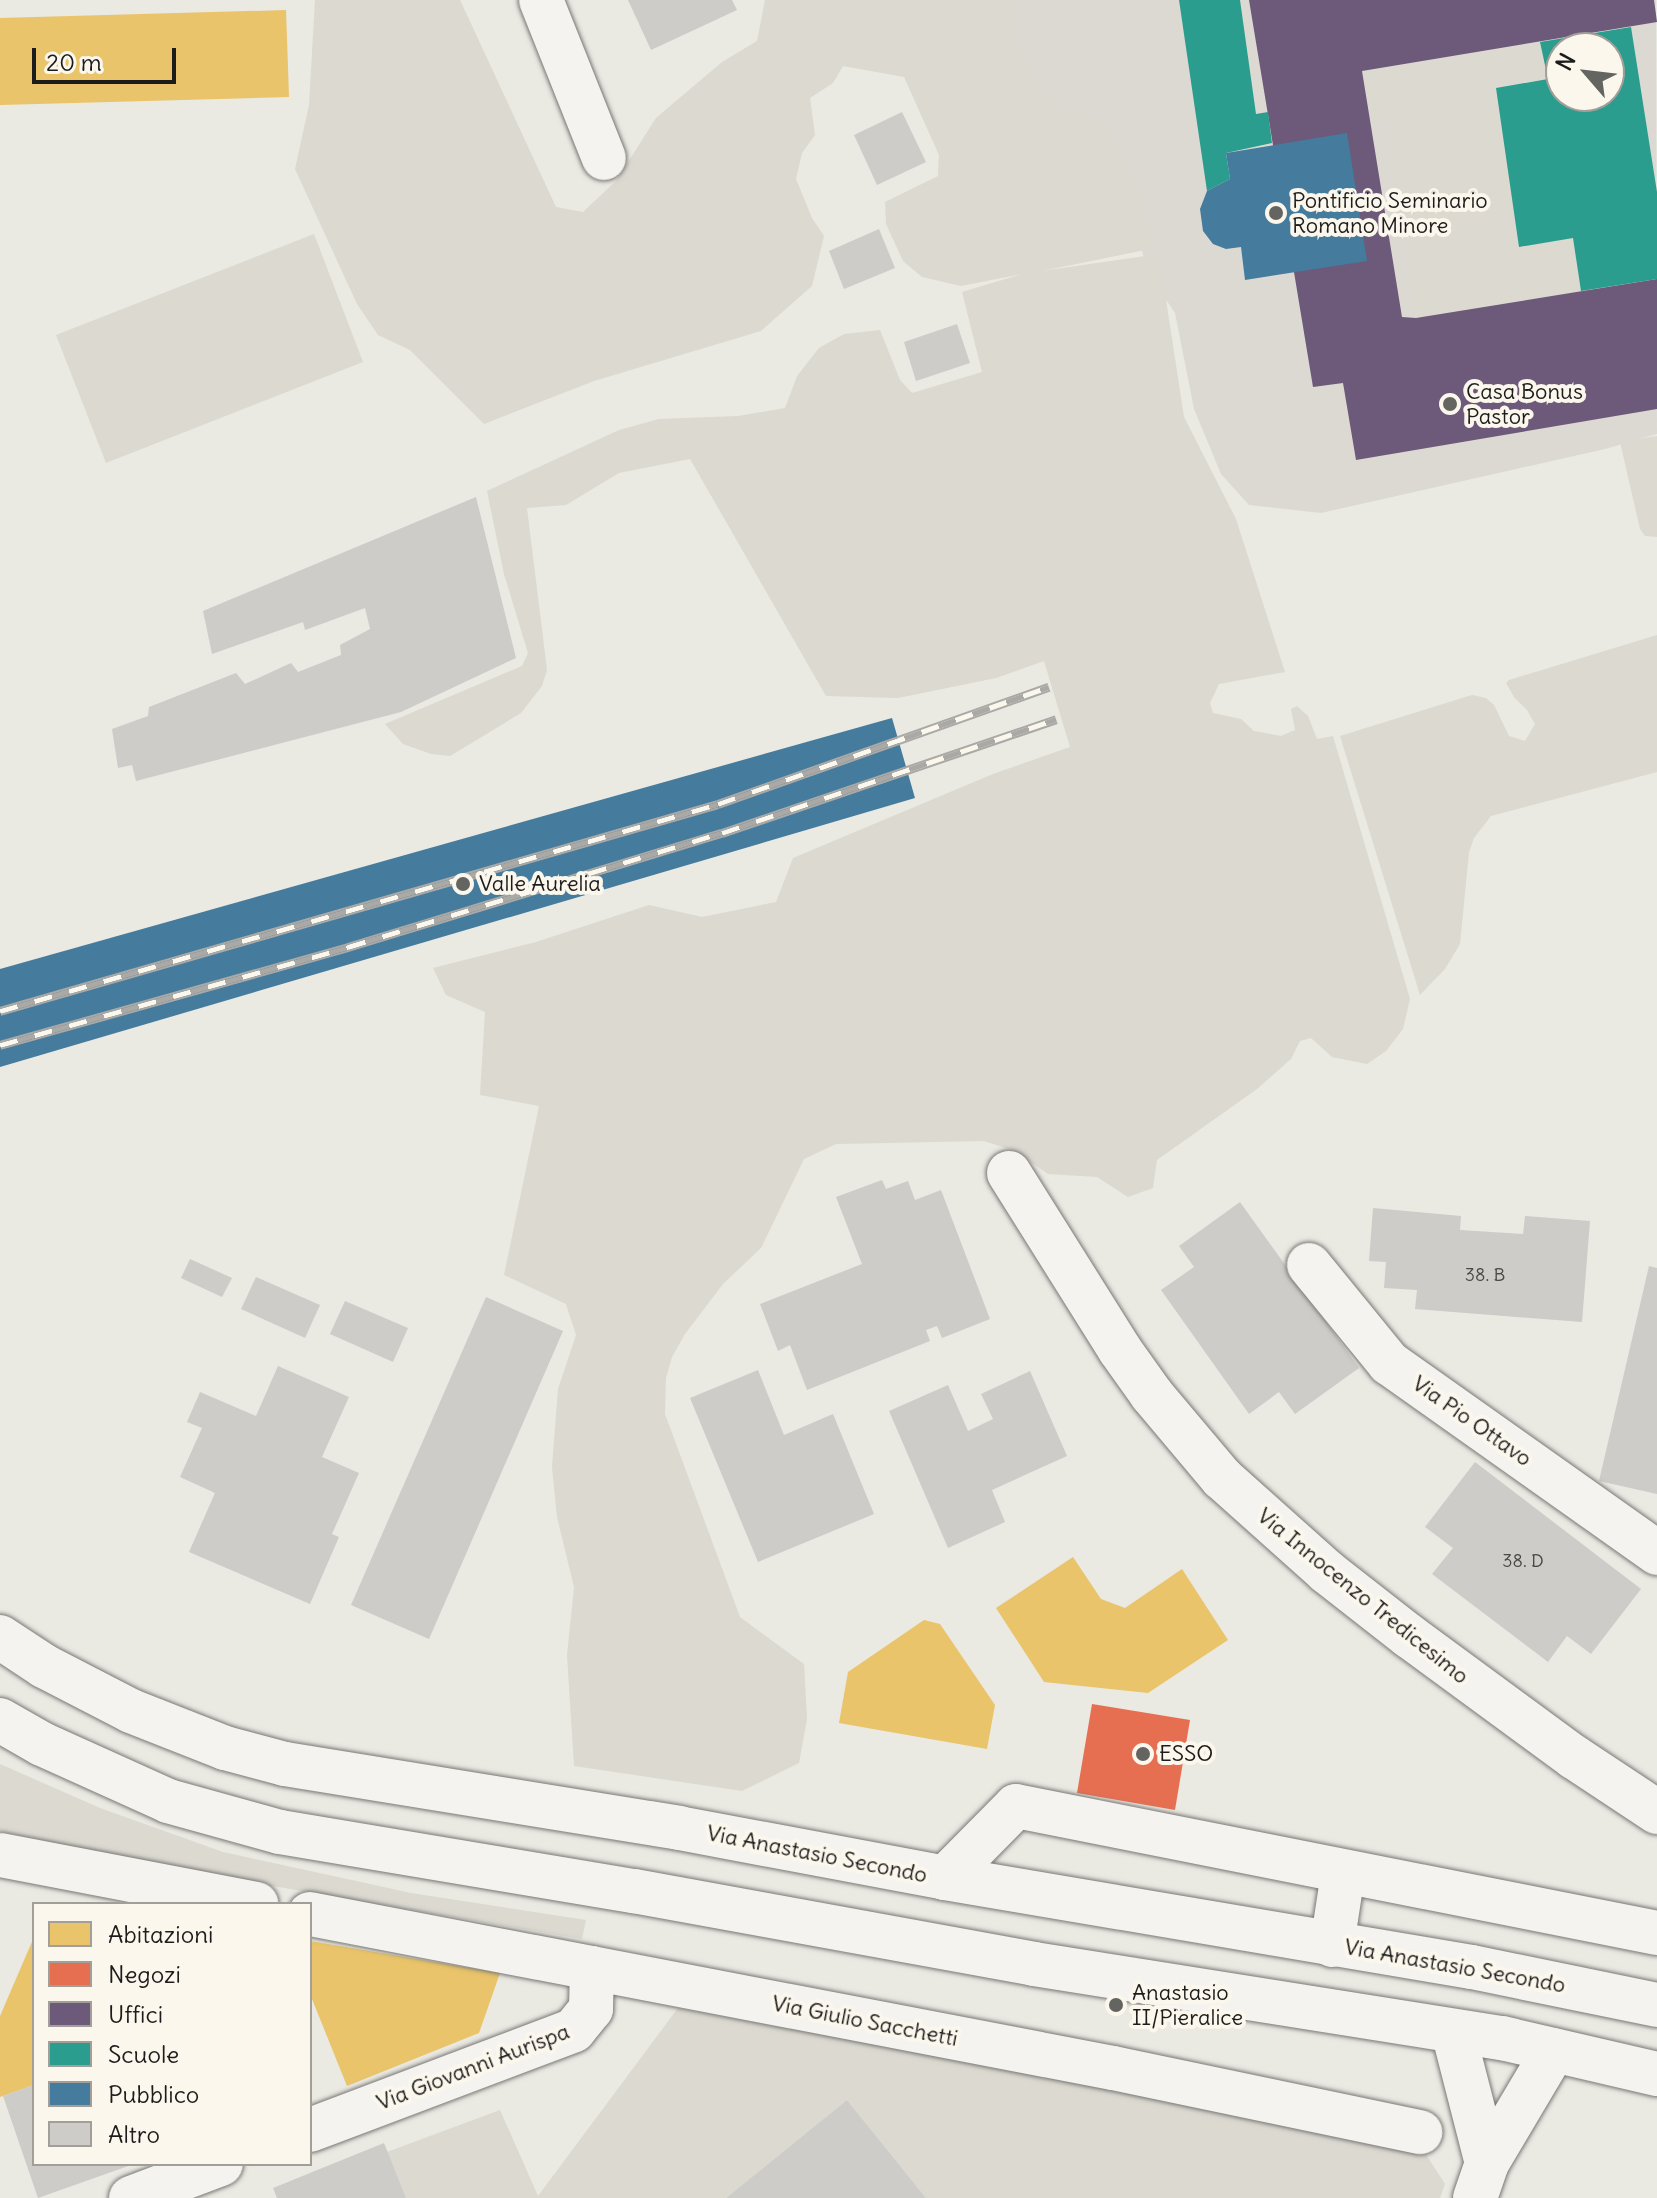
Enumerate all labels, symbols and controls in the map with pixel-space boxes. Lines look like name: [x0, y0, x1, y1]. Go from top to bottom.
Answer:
scale bar: [36, 32, 180, 82]
north arrow: [1545, 32, 1625, 112]
text: 20 m: [46, 47, 102, 77]
text: N: [1550, 48, 1582, 75]
place label: Pontificio Seminario Romano Minore: [1292, 187, 1488, 238]
marker: Pontificio Seminario Romano Minore: [1267, 204, 1285, 222]
place label: Casa Bonus Pastor: [1466, 378, 1583, 430]
marker: Casa Bonus Pastor: [1441, 395, 1459, 413]
place label: Valle Aurelia: [479, 871, 601, 897]
marker: Valle Aurelia: [454, 875, 472, 893]
house number: 38. B: [1465, 1264, 1505, 1286]
street label: Via Pio Ottavo: [1407, 1370, 1537, 1472]
street label: Via Innocenzo Tredicesimo: [1252, 1503, 1474, 1689]
house number: 38. D: [1502, 1550, 1544, 1572]
place label: ESSO: [1159, 1741, 1213, 1767]
marker: ESSO: [1134, 1745, 1152, 1763]
street label: Via Anastasio Secondo: [705, 1820, 929, 1888]
legend: [32, 1902, 312, 2166]
text: Abitazioni: [108, 1919, 213, 1949]
street label: Via Anastasio Secondo: [1342, 1934, 1568, 1998]
text: Negozi: [108, 1959, 181, 1989]
place label: Anastasio II/Pieralice: [1132, 1979, 1243, 2030]
street label: Via Giulio Sacchetti: [770, 1990, 960, 2052]
marker: Anastasio II/Pieralice: [1107, 1996, 1125, 2014]
text: Uffici: [108, 1999, 163, 2029]
street label: Via Giovanni Aurispa: [373, 2018, 573, 2116]
text: Scuole: [108, 2039, 179, 2069]
text: Pubblico: [108, 2079, 199, 2109]
text: Altro: [108, 2119, 160, 2149]

